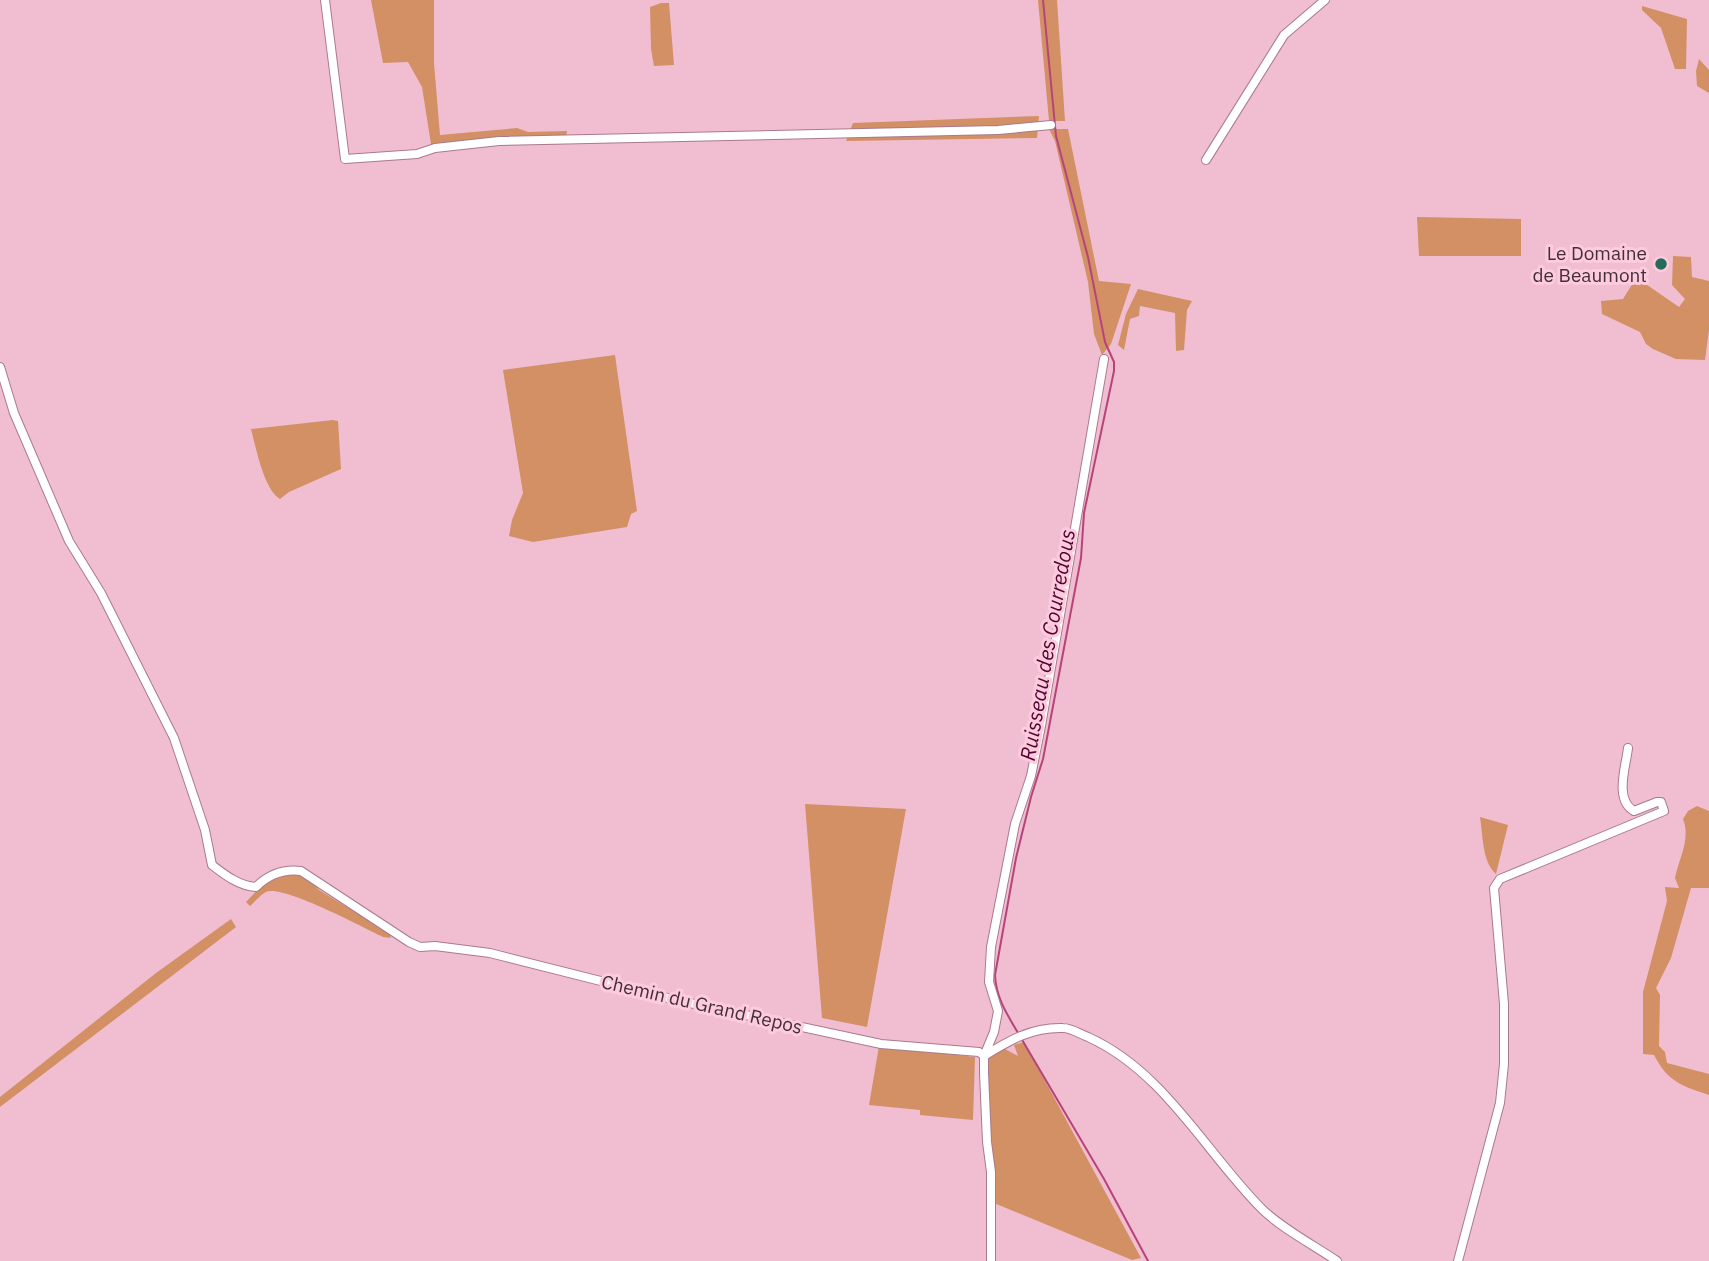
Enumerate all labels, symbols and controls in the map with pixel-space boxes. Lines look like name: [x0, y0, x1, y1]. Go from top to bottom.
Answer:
place label: Le Domaine de Beaumont: [1533, 241, 1647, 287]
marker: Le Domaine de Beaumont: [1653, 256, 1669, 272]
water label: Ruisseau des Courredous: [1013, 527, 1081, 763]
street label: Chemin du Grand Repos: [599, 969, 805, 1039]

